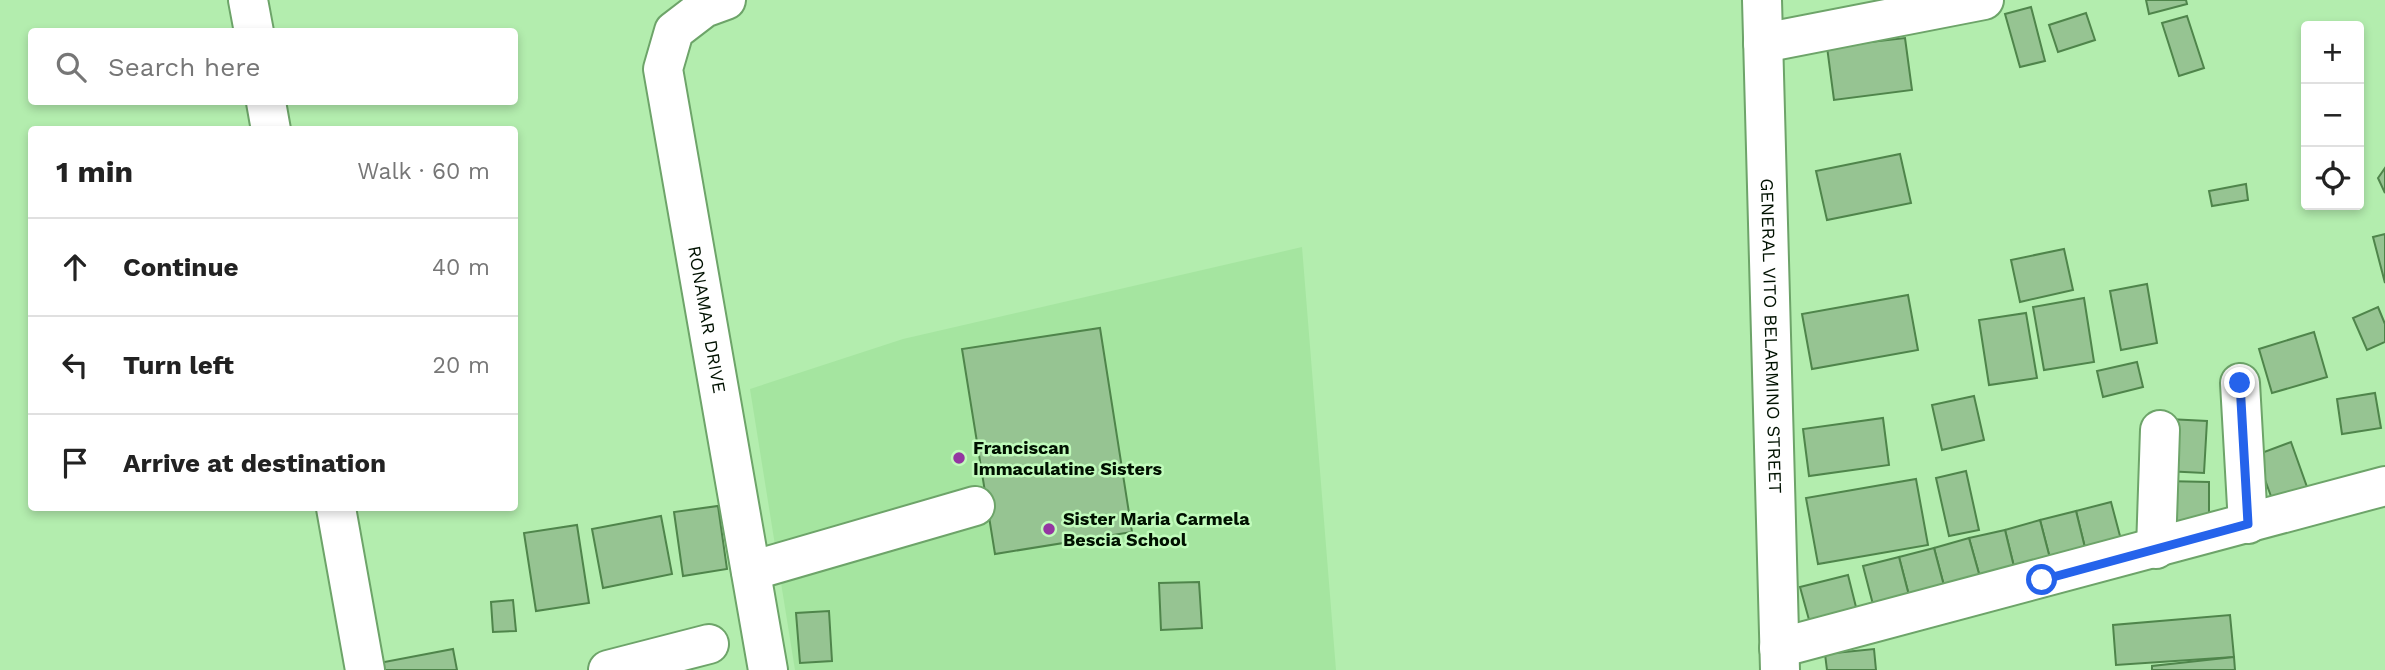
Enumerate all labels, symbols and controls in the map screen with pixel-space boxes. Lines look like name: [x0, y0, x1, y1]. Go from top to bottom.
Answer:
map controls: [2301, 21, 2364, 210]
button: +: [2301, 21, 2364, 84]
search box: [28, 28, 518, 105]
icon: search: [52, 48, 90, 86]
text: Search here: [108, 52, 260, 82]
button: −: [2301, 84, 2364, 147]
button: locate: [2301, 147, 2364, 210]
text: 1 min: [56, 154, 133, 189]
text: Walk · 60 m: [357, 158, 490, 185]
street label: GENERAL VITO BELARMINO STREET: [1757, 178, 1786, 494]
street label: RONAMAR DRIVE: [684, 244, 730, 395]
icon: ahead: [56, 248, 94, 286]
text: Continue: [123, 252, 239, 282]
text: 40 m: [432, 254, 490, 281]
icon: left: [56, 346, 94, 384]
text: Turn left: [123, 350, 234, 380]
text: 20 m: [433, 352, 490, 379]
route end: [2224, 367, 2255, 398]
place label: Franciscan Immaculatine Sisters: [973, 437, 1162, 479]
icon: arrive: [56, 444, 94, 482]
text: Arrive at destination: [123, 448, 386, 478]
marker: Franciscan Immaculatine Sisters: [951, 450, 967, 466]
place label: Sister Maria Carmela Bescia School: [1063, 508, 1250, 550]
marker: Sister Maria Carmela Bescia School: [1041, 521, 1057, 537]
route start: [2026, 564, 2057, 595]

